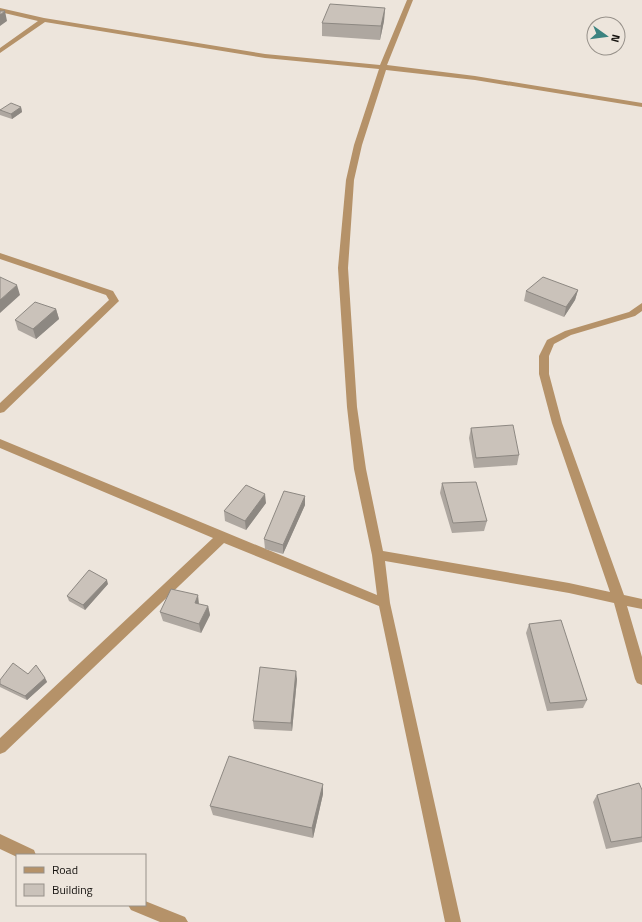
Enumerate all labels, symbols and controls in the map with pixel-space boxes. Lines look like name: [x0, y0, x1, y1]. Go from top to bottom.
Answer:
north arrow: [586, 16, 626, 56]
text: N: [607, 33, 624, 44]
legend: [16, 854, 146, 906]
text: Road: [52, 860, 78, 879]
text: Building: [52, 880, 93, 899]

